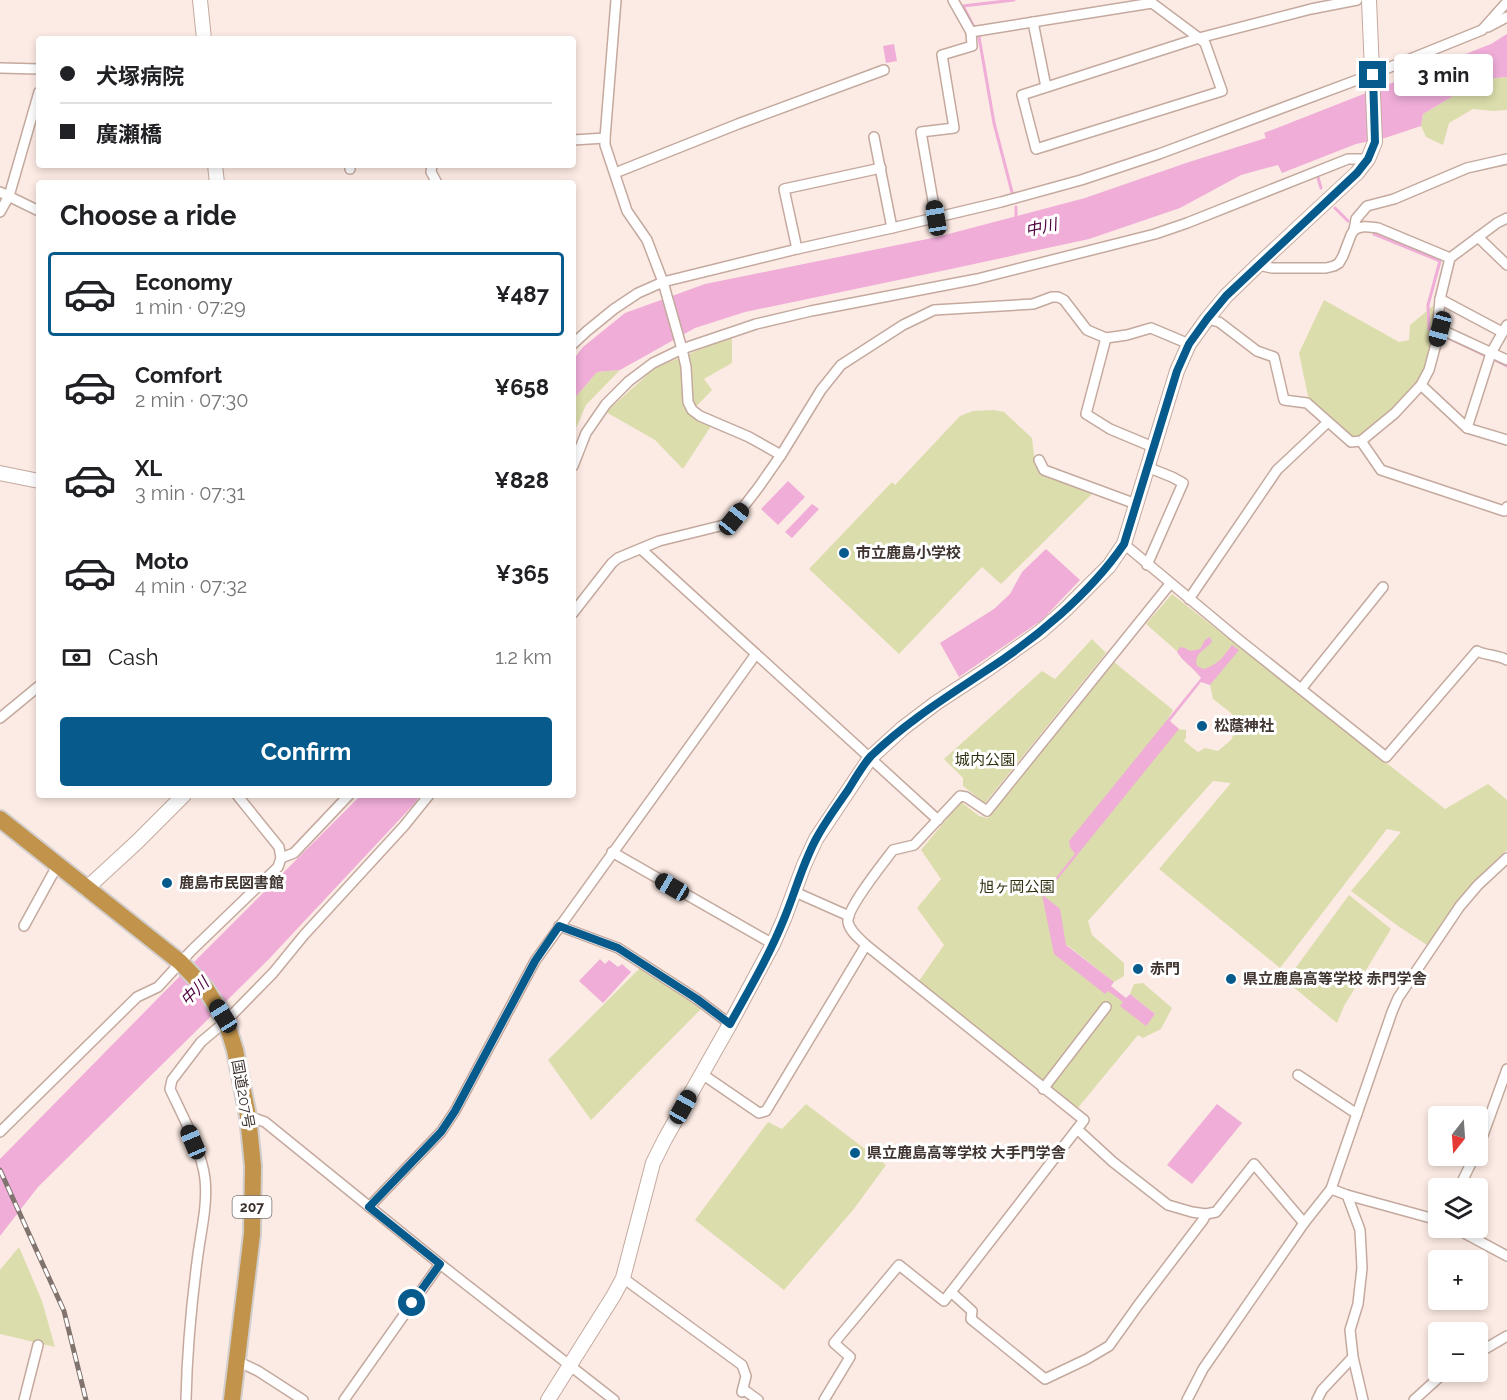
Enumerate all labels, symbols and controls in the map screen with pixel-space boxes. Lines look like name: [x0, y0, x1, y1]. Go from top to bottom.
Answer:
callout: 3 min: [1394, 54, 1493, 96]
route end: [1359, 61, 1386, 88]
text: 犬塚病院: [96, 63, 184, 89]
text: 3 min: [1418, 63, 1469, 87]
text: 廣瀬橋: [96, 121, 162, 147]
car: [924, 199, 948, 237]
text: Choose a ride: [60, 200, 236, 231]
water label: 中川: [1023, 214, 1061, 240]
icon: car: [63, 267, 117, 321]
text: Economy: [135, 269, 233, 295]
text: ¥487: [495, 281, 549, 307]
text: 1 min · 07:29: [135, 295, 246, 319]
car: [1427, 309, 1453, 349]
icon: car: [63, 360, 117, 414]
text: Comfort: [135, 362, 222, 388]
text: ¥658: [495, 374, 549, 400]
text: 2 min · 07:30: [135, 388, 248, 412]
icon: car: [63, 453, 117, 507]
text: XL: [135, 455, 162, 481]
text: ¥828: [494, 467, 549, 493]
text: 3 min · 07:31: [135, 481, 245, 505]
car: [716, 499, 752, 539]
place label: 市立鹿島小学校: [856, 544, 961, 562]
icon: car: [63, 546, 117, 600]
marker: 市立鹿島小学校: [837, 546, 851, 560]
text: Moto: [135, 548, 189, 574]
text: ¥365: [496, 560, 549, 586]
text: 4 min · 07:32: [135, 574, 247, 598]
icon: cash: [60, 641, 93, 674]
text: Cash: [108, 644, 159, 670]
text: 1.2 km: [495, 645, 552, 669]
button: Confirm: [60, 717, 552, 786]
place label: 松蔭神社: [1214, 717, 1274, 735]
marker: 松蔭神社: [1195, 719, 1209, 733]
park label: 城内公園: [955, 751, 1015, 769]
car: [652, 870, 692, 904]
place label: 鹿島市民図書館: [179, 874, 284, 892]
marker: 鹿島市民図書館: [160, 876, 174, 890]
park label: 旭ヶ岡公園: [979, 878, 1055, 896]
place label: 赤門: [1150, 960, 1180, 978]
marker: 赤門: [1131, 962, 1145, 976]
place label: 県立鹿島高等学校 赤門学舎: [1243, 970, 1428, 988]
water label: 中川: [176, 972, 214, 1009]
marker: 県立鹿島高等学校 赤門学舎: [1224, 972, 1238, 986]
car: [206, 996, 240, 1036]
street label: 国道207号: [228, 1058, 258, 1130]
car: [666, 1087, 700, 1127]
north arrow: [1428, 1106, 1488, 1166]
map controls: [1428, 1106, 1488, 1382]
car: [178, 1122, 208, 1162]
place label: 県立鹿島高等学校 大手門学舎: [867, 1144, 1067, 1162]
marker: 県立鹿島高等学校 大手門学舎: [848, 1146, 862, 1160]
button: layers: [1428, 1178, 1488, 1238]
road number: 207: [232, 1196, 272, 1218]
button: +: [1428, 1250, 1488, 1310]
route start: [398, 1289, 425, 1316]
button: −: [1428, 1322, 1488, 1382]

